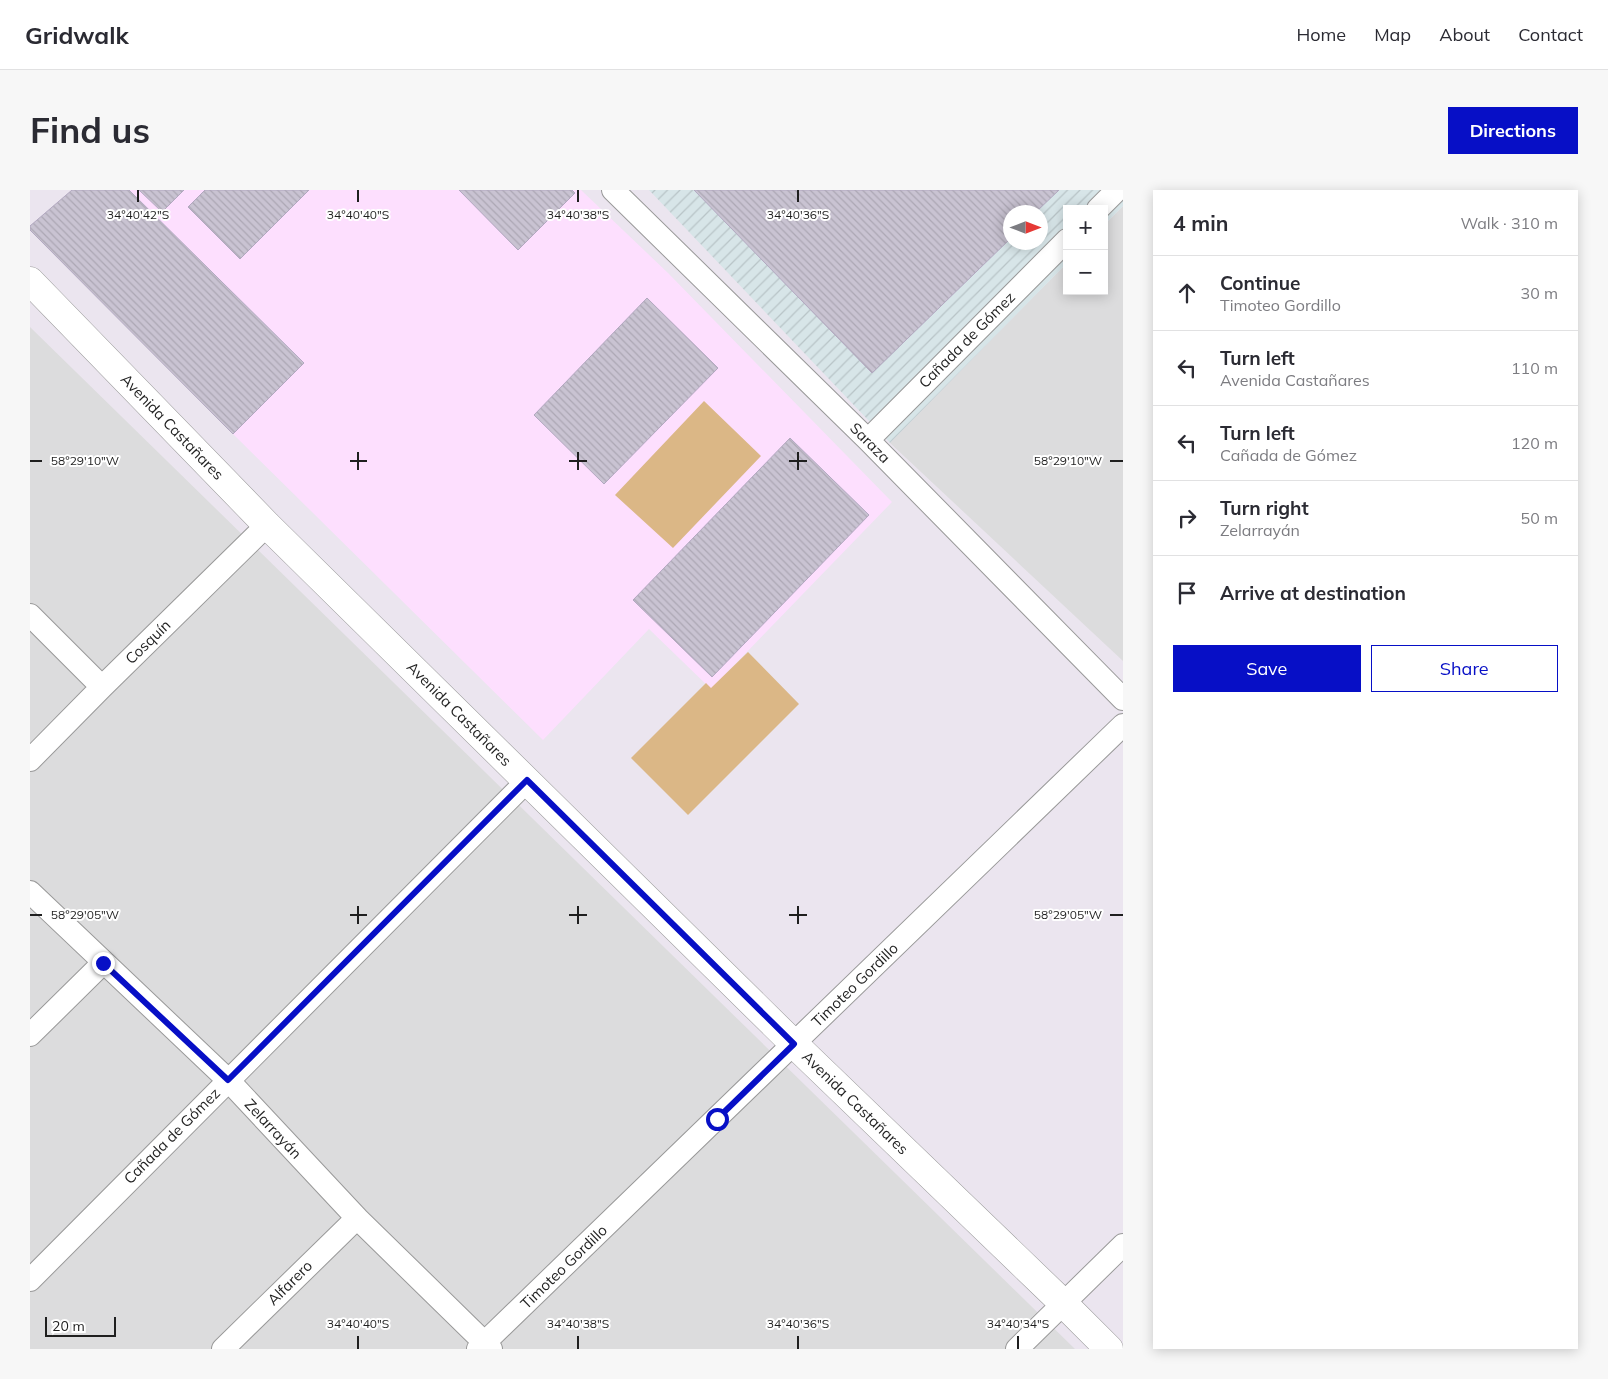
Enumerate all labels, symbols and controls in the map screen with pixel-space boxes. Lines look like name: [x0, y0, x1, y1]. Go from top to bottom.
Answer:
text: Gridwalk: [25, 20, 129, 50]
text: Home: [1296, 23, 1346, 46]
text: Map: [1374, 23, 1411, 46]
text: About: [1439, 23, 1490, 46]
text: Contact: [1518, 23, 1583, 46]
button: Directions: [1448, 107, 1578, 154]
text: Find us: [30, 108, 150, 152]
north arrow: [1003, 205, 1048, 250]
map controls: [1063, 205, 1108, 295]
button: +: [1063, 205, 1108, 250]
text: 34°40'42"S: [107, 207, 169, 222]
text: 34°40'40"S: [327, 207, 389, 222]
text: 34°40'38"S: [547, 207, 609, 222]
text: 34°40'36"S: [767, 207, 829, 222]
text: 4 min: [1173, 210, 1228, 236]
text: Walk · 310 m: [1460, 213, 1558, 233]
button: −: [1063, 250, 1108, 295]
text: Continue: [1220, 271, 1300, 295]
icon: ahead: [1173, 279, 1201, 307]
text: 30 m: [1521, 283, 1558, 303]
street label: Cañada de Gómez: [915, 287, 1019, 392]
text: Timoteo Gordillo: [1220, 295, 1341, 315]
text: Turn left: [1220, 346, 1295, 370]
icon: left: [1173, 354, 1201, 382]
text: 110 m: [1511, 358, 1558, 378]
street label: Avenida Castañares: [117, 370, 228, 484]
text: Avenida Castañares: [1220, 370, 1370, 390]
street label: Saraza: [846, 418, 895, 467]
text: Turn left: [1220, 421, 1295, 445]
icon: left: [1173, 429, 1201, 457]
text: 120 m: [1511, 433, 1558, 453]
text: Cañada de Gómez: [1220, 445, 1357, 465]
text: 58°29'10"W: [51, 453, 119, 468]
text: 58°29'10"W: [1034, 453, 1102, 468]
text: Turn right: [1220, 496, 1309, 520]
icon: right: [1173, 504, 1201, 532]
text: 50 m: [1521, 508, 1558, 528]
text: Zelarrayán: [1220, 520, 1300, 540]
icon: arrive: [1173, 579, 1201, 607]
text: Arrive at destination: [1220, 581, 1406, 605]
street label: Cosquín: [121, 615, 174, 668]
button: Save: [1173, 645, 1361, 692]
button: Share: [1371, 645, 1558, 692]
street label: Avenida Castañares: [403, 657, 516, 770]
text: 58°29'05"W: [51, 907, 119, 922]
text: 58°29'05"W: [1034, 907, 1102, 922]
street label: Timoteo Gordillo: [807, 938, 902, 1031]
route end: [92, 952, 115, 975]
street label: Avenida Castañares: [798, 1047, 912, 1158]
street label: Cañada de Gómez: [120, 1083, 224, 1188]
street label: Zelarrayán: [241, 1095, 306, 1163]
route start: [706, 1108, 729, 1131]
street label: Timoteo Gordillo: [516, 1220, 611, 1313]
street label: Alfarero: [263, 1256, 316, 1309]
scale bar: [45, 1314, 116, 1337]
text: 34°40'40"S: [327, 1316, 389, 1331]
text: 34°40'38"S: [547, 1316, 609, 1331]
text: 34°40'36"S: [767, 1316, 829, 1331]
text: 34°40'34"S: [987, 1316, 1049, 1331]
text: 20 m: [52, 1317, 85, 1335]

